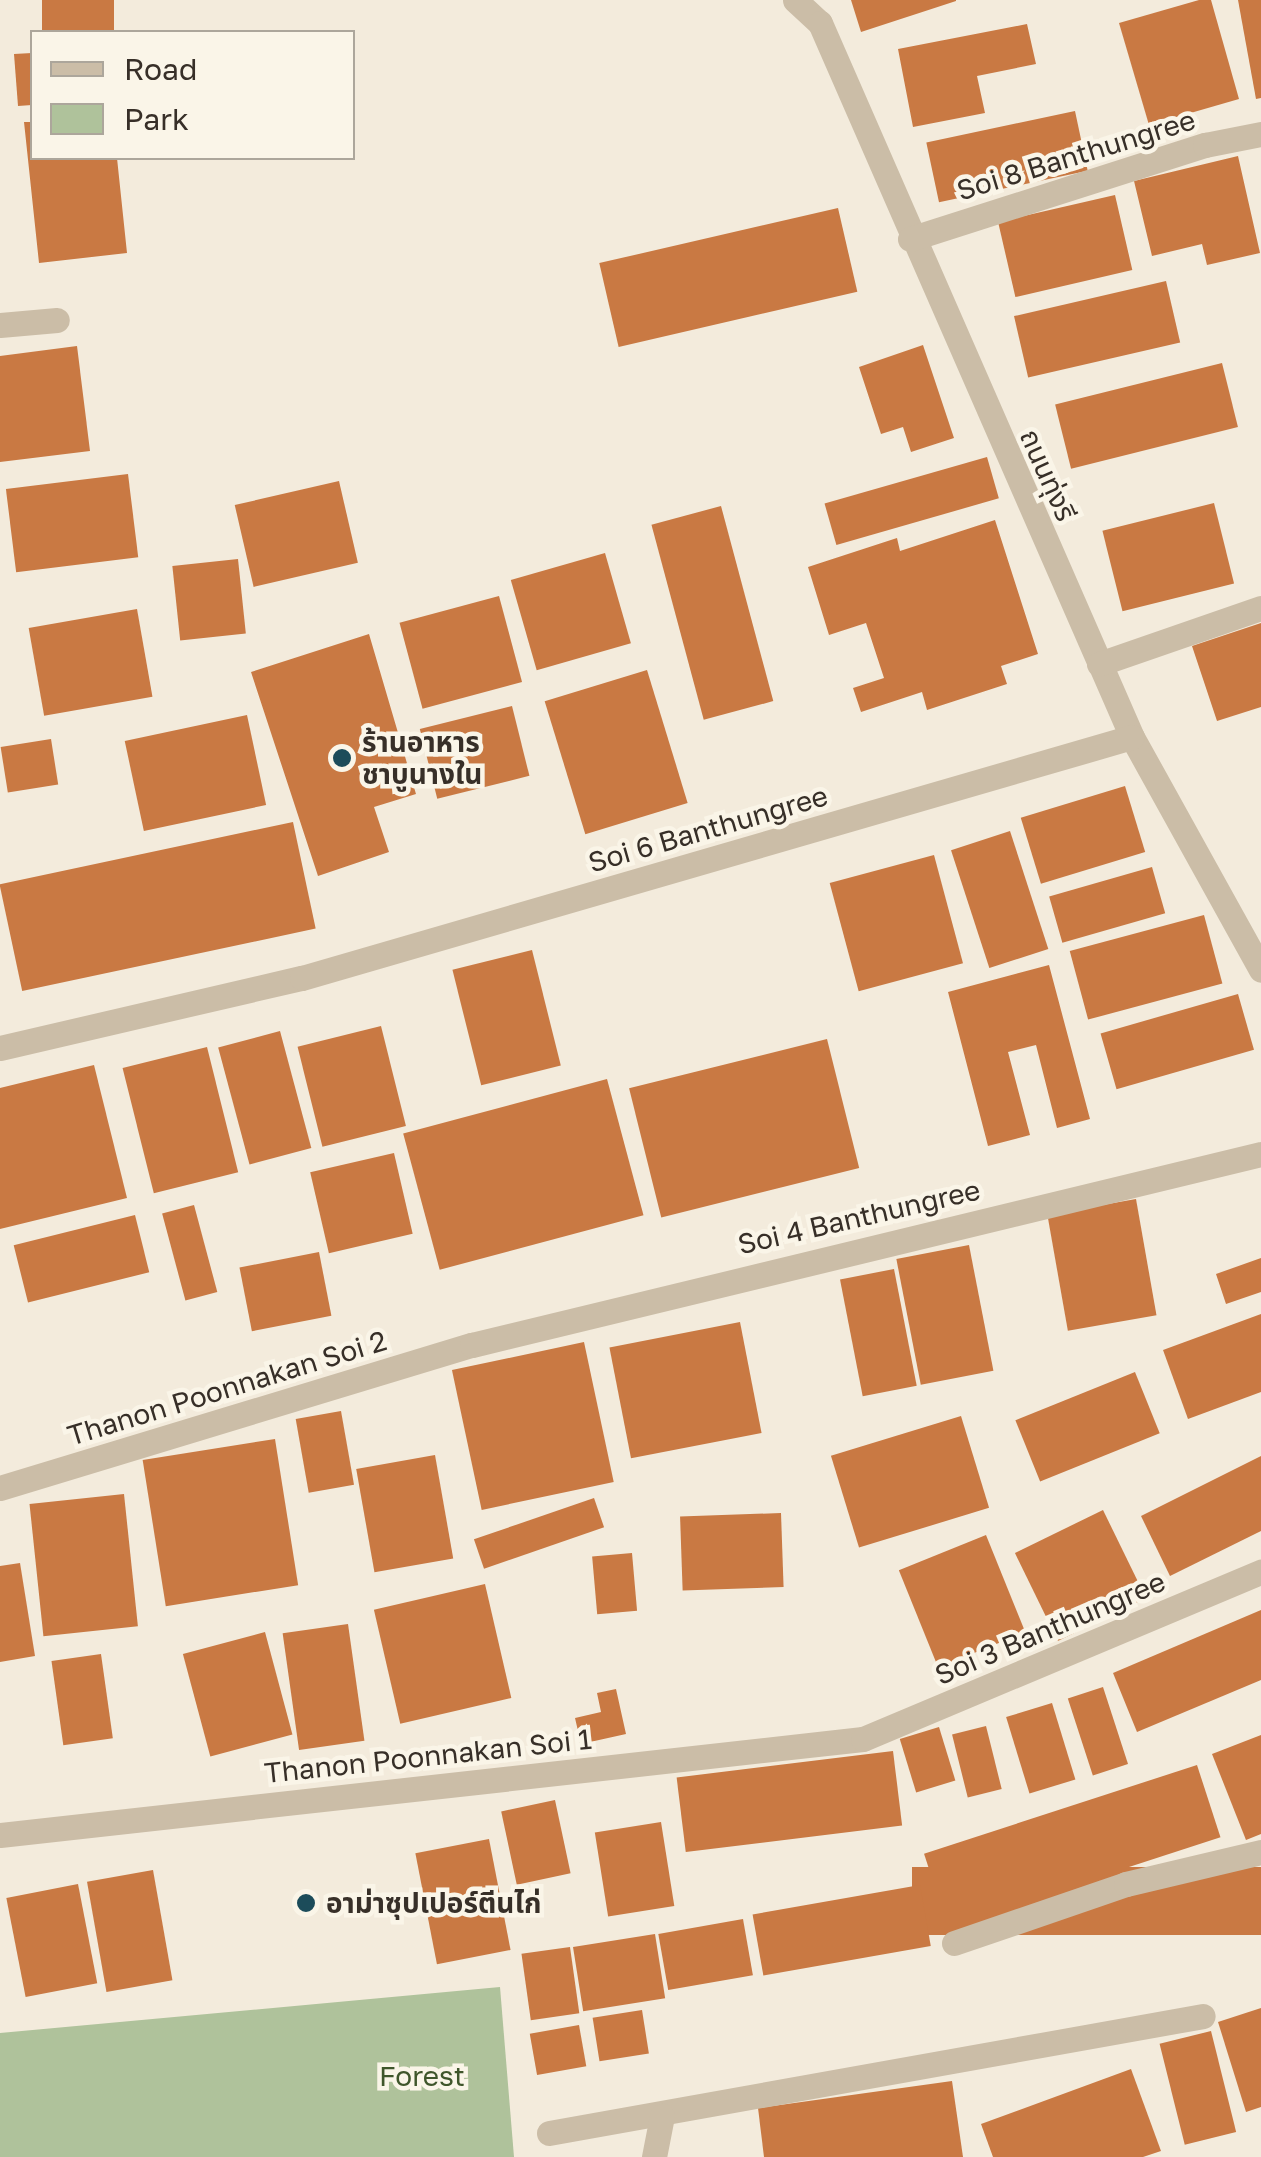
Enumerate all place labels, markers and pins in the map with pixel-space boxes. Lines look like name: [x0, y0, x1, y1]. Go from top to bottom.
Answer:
place label: ร้านอาหาร ชาบูนางใน: [362, 725, 482, 791]
marker: ร้านอาหาร ชาบูนางใน: [331, 747, 353, 769]
place label: อาม่าซุปเปอร์ตีนไก่: [326, 1886, 542, 1920]
marker: อาม่าซุปเปอร์ตีนไก่: [295, 1892, 317, 1914]

